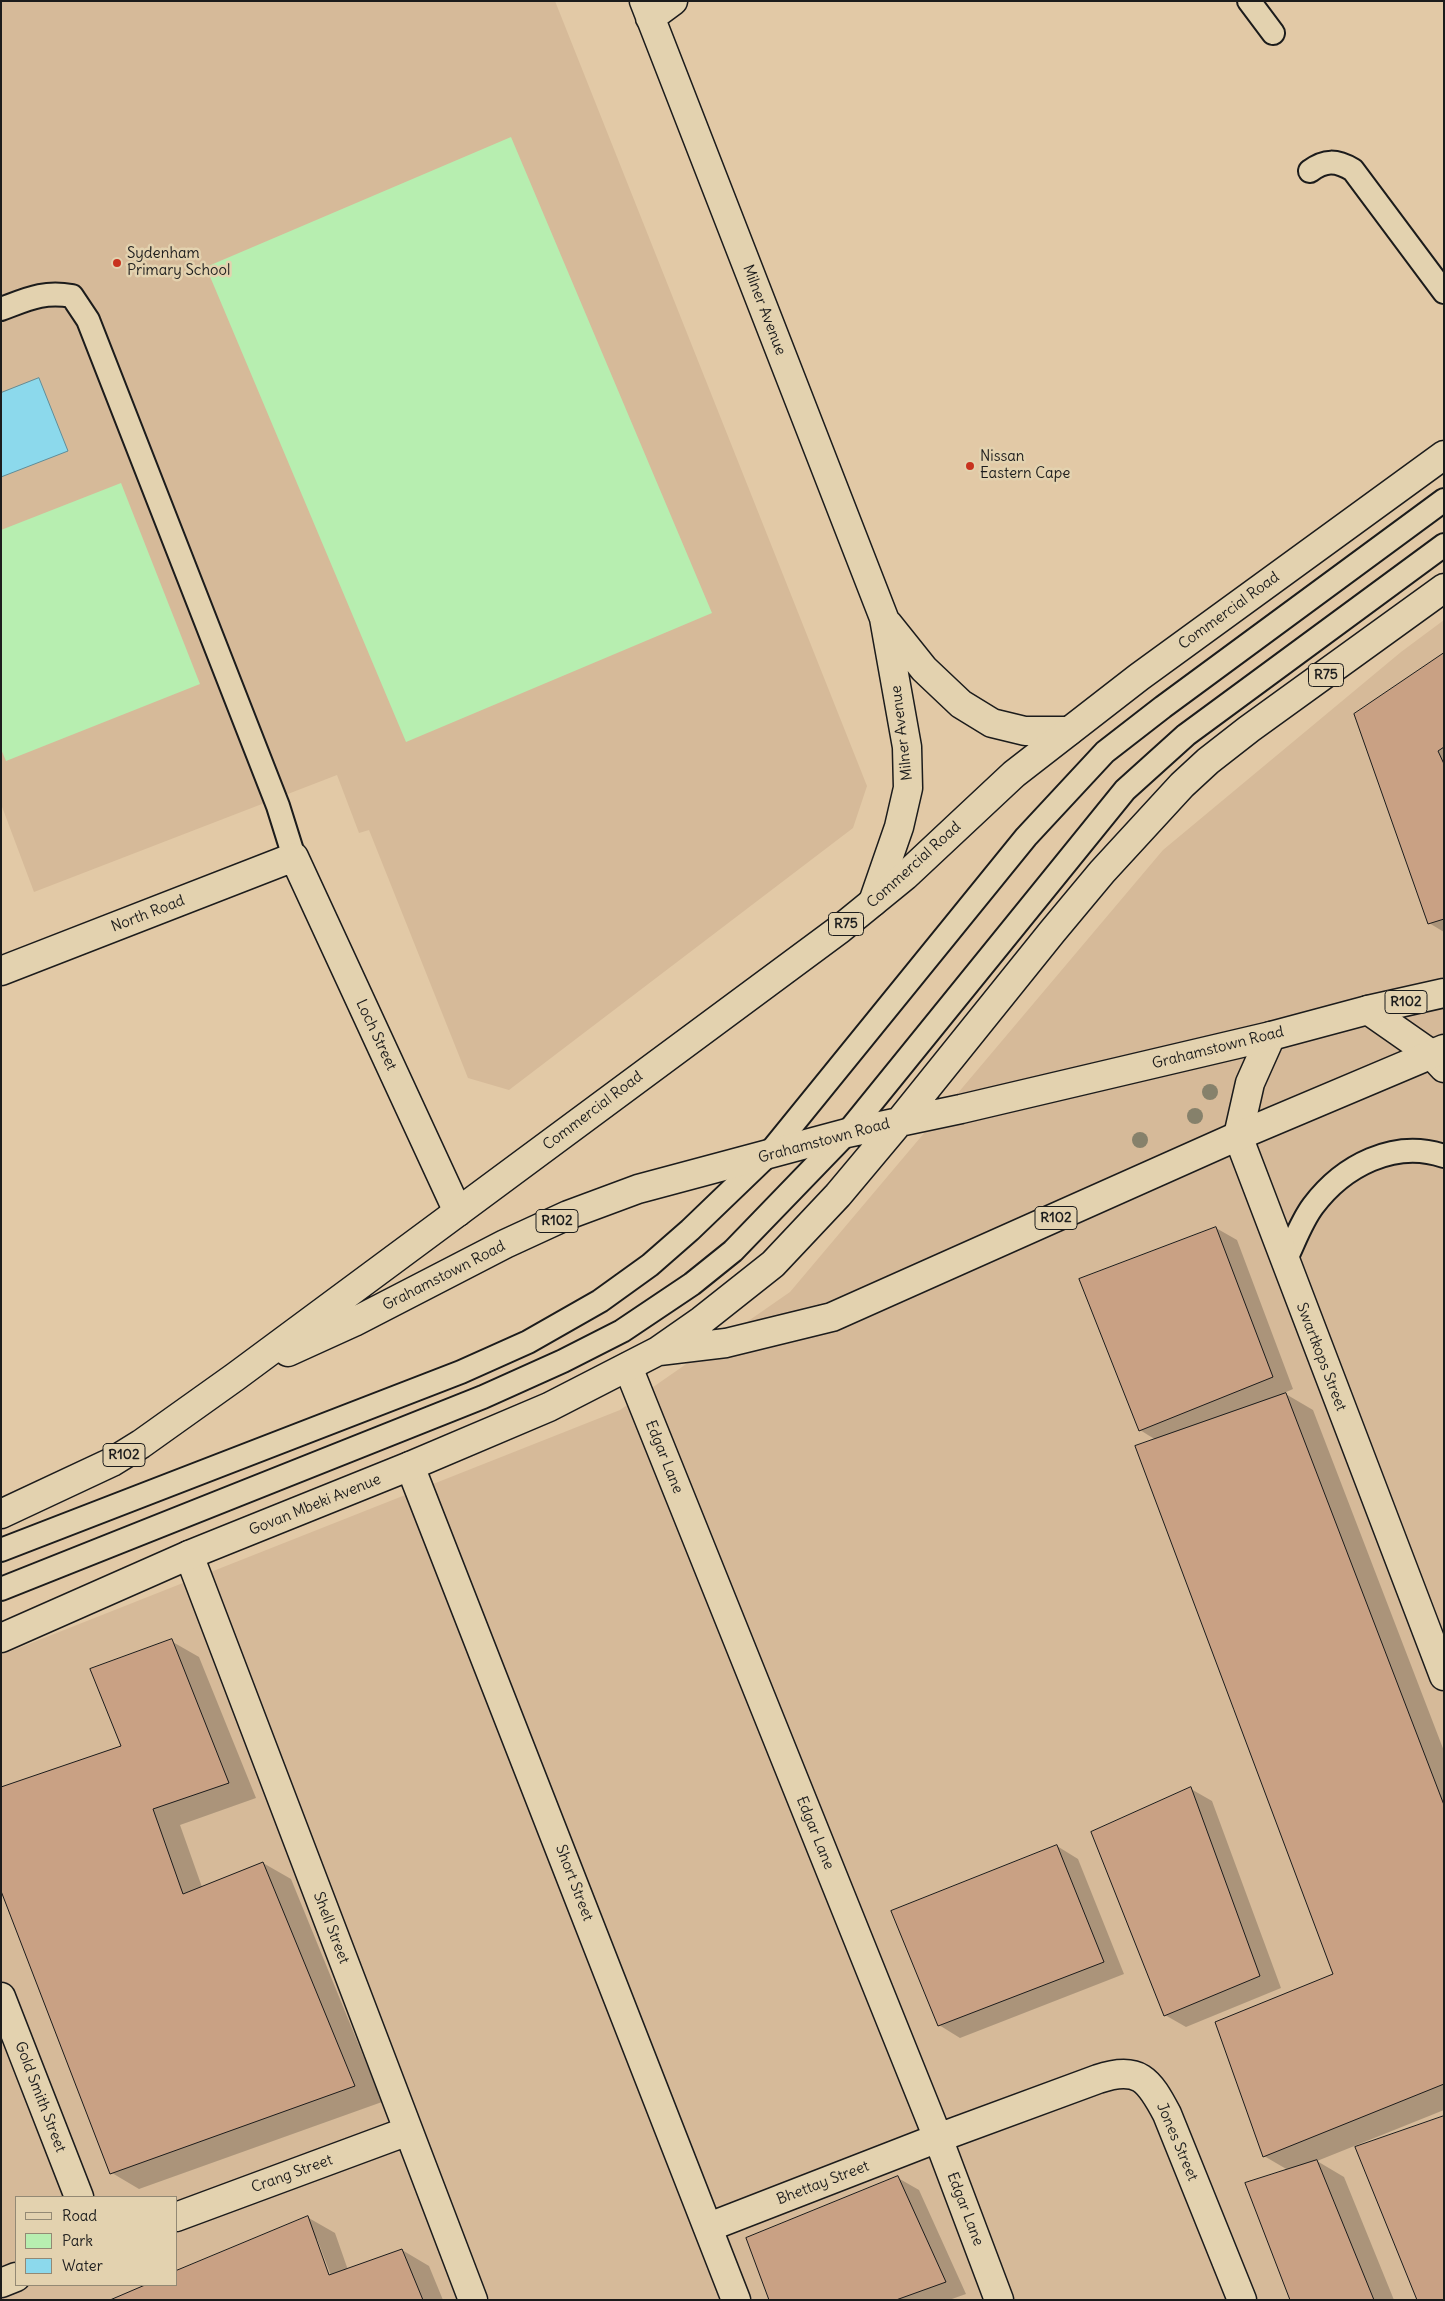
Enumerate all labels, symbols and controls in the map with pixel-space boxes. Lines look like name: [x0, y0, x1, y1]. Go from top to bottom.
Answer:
place label: Sydenham Primary School: [127, 245, 230, 280]
marker: Sydenham Primary School: [111, 257, 123, 269]
street label: Milner Avenue: [738, 262, 790, 358]
place label: Nissan Eastern Cape: [980, 448, 1070, 483]
marker: Nissan Eastern Cape: [964, 460, 976, 472]
street label: Commercial Road: [1175, 568, 1283, 654]
road number: R75: [1308, 664, 1344, 686]
street label: Milner Avenue: [887, 684, 917, 782]
street label: Commercial Road: [863, 818, 965, 912]
street label: North Road: [109, 892, 187, 936]
road number: R75: [828, 912, 864, 936]
road number: R102: [1385, 990, 1427, 1014]
street label: Loch Street: [352, 997, 400, 1073]
street label: Grahamstown Road: [1150, 1023, 1286, 1073]
street label: Commercial Road: [540, 1068, 646, 1154]
street label: Grahamstown Road: [756, 1115, 892, 1167]
road number: R102: [1035, 1206, 1077, 1230]
road number: R102: [536, 1210, 578, 1232]
street label: Grahamstown Road: [380, 1237, 508, 1315]
street label: Swartkops Street: [1292, 1300, 1350, 1414]
street label: Edgar Lane: [641, 1418, 687, 1496]
road number: R102: [103, 1444, 145, 1466]
street label: Govan Mbeki Avenue: [246, 1470, 384, 1540]
street label: Edgar Lane: [792, 1794, 838, 1872]
street label: Short Street: [551, 1842, 597, 1924]
street label: Shell Street: [309, 1890, 353, 1966]
street label: Gold Smith Street: [11, 2039, 69, 2155]
street label: Jones Street: [1152, 2100, 1202, 2184]
street label: Crang Street: [249, 2151, 335, 2197]
street label: Bhettay Street: [774, 2157, 872, 2209]
street label: Edgar Lane: [943, 2170, 987, 2248]
legend: [15, 2196, 178, 2286]
text: Road: [62, 2206, 97, 2225]
text: Park: [62, 2231, 93, 2250]
text: Water: [62, 2256, 103, 2275]

